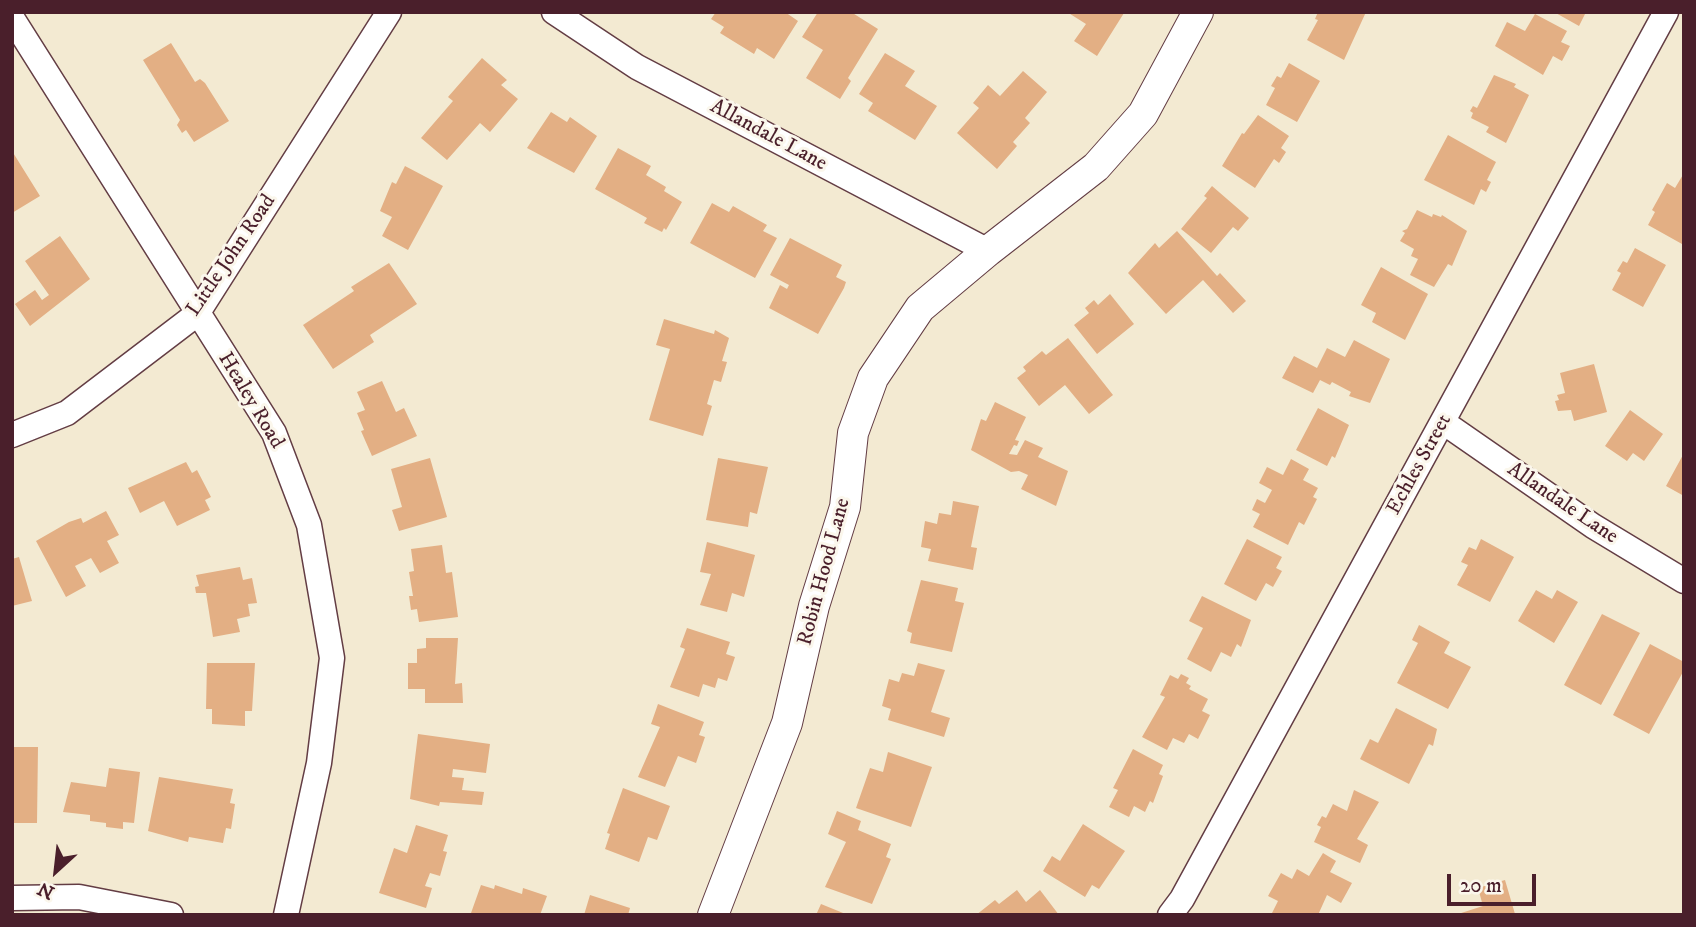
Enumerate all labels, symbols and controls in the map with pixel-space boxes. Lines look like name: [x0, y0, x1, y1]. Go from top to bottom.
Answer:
street label: Allandale Lane: [705, 95, 831, 177]
street label: Little John Road: [182, 190, 282, 322]
street label: Healey Road: [211, 348, 289, 454]
street label: Echles Street: [1382, 410, 1458, 520]
street label: Allandale Lane: [1502, 458, 1622, 550]
street label: Robin Hood Lane: [793, 496, 857, 648]
north arrow: [21, 836, 91, 906]
scale bar: [1451, 860, 1540, 904]
text: 20 m: [1460, 873, 1502, 899]
text: N: [34, 876, 58, 904]

